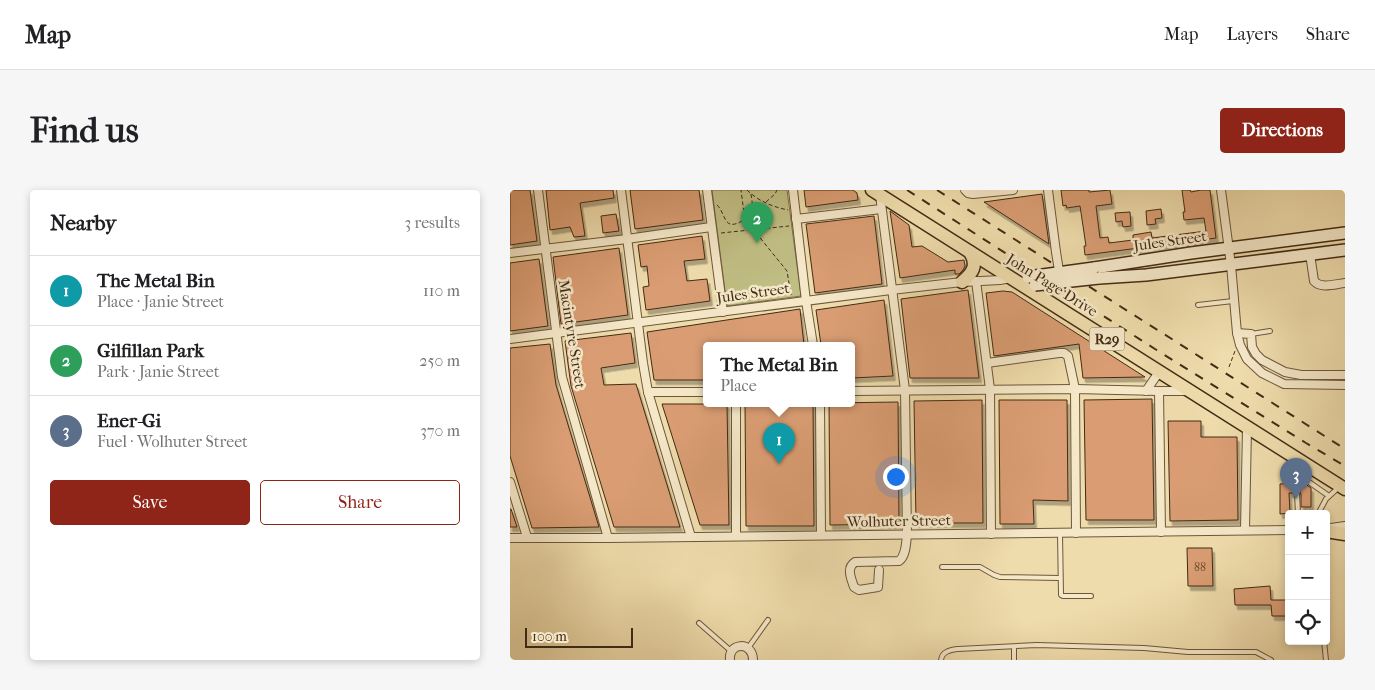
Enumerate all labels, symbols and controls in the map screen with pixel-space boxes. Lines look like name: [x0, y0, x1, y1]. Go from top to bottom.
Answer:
text: Map: [25, 21, 71, 49]
text: Map: [1164, 24, 1198, 45]
text: Layers: [1226, 24, 1278, 45]
text: Share: [1306, 24, 1350, 45]
button: Directions: [1220, 108, 1345, 153]
text: Find us: [30, 110, 139, 151]
pin: 2: [741, 202, 773, 243]
text: Nearby: [50, 211, 116, 235]
text: 3 results: [404, 213, 460, 232]
street label: Jules Street: [1131, 227, 1208, 255]
street label: John Page Drive: [1002, 249, 1101, 321]
text: The Metal Bin: [97, 270, 215, 292]
street label: Macintyre Street: [554, 278, 590, 390]
street label: Jules Street: [714, 279, 791, 307]
text: 1: [63, 281, 69, 300]
text: 110 m: [423, 281, 460, 300]
text: Place · Janie Street: [97, 292, 224, 311]
road number: R29: [1090, 328, 1124, 350]
text: Gilfillan Park: [97, 340, 204, 362]
popup: [703, 342, 855, 407]
text: 2: [62, 351, 70, 370]
text: 250 m: [419, 351, 460, 370]
text: The Metal Bin: [720, 354, 838, 376]
text: Park · Janie Street: [97, 362, 219, 381]
text: Place: [720, 376, 757, 395]
text: Ener-Gi: [97, 410, 161, 432]
text: 3: [63, 421, 69, 440]
text: 370 m: [420, 421, 460, 440]
pin: 1: [763, 423, 795, 464]
text: Fuel · Wolhuter Street: [97, 432, 248, 451]
pin: 3: [1280, 458, 1312, 499]
your location: [883, 464, 909, 490]
button: Save: [50, 480, 250, 525]
button: Share: [260, 480, 460, 525]
map controls: [1285, 510, 1330, 645]
button: +: [1285, 510, 1330, 555]
street label: Wolhuter Street: [846, 511, 952, 531]
button: −: [1285, 555, 1330, 600]
house number: 88: [1194, 560, 1206, 574]
button: locate: [1285, 600, 1330, 645]
scale bar: [525, 625, 632, 648]
text: 100 m: [532, 628, 567, 645]

